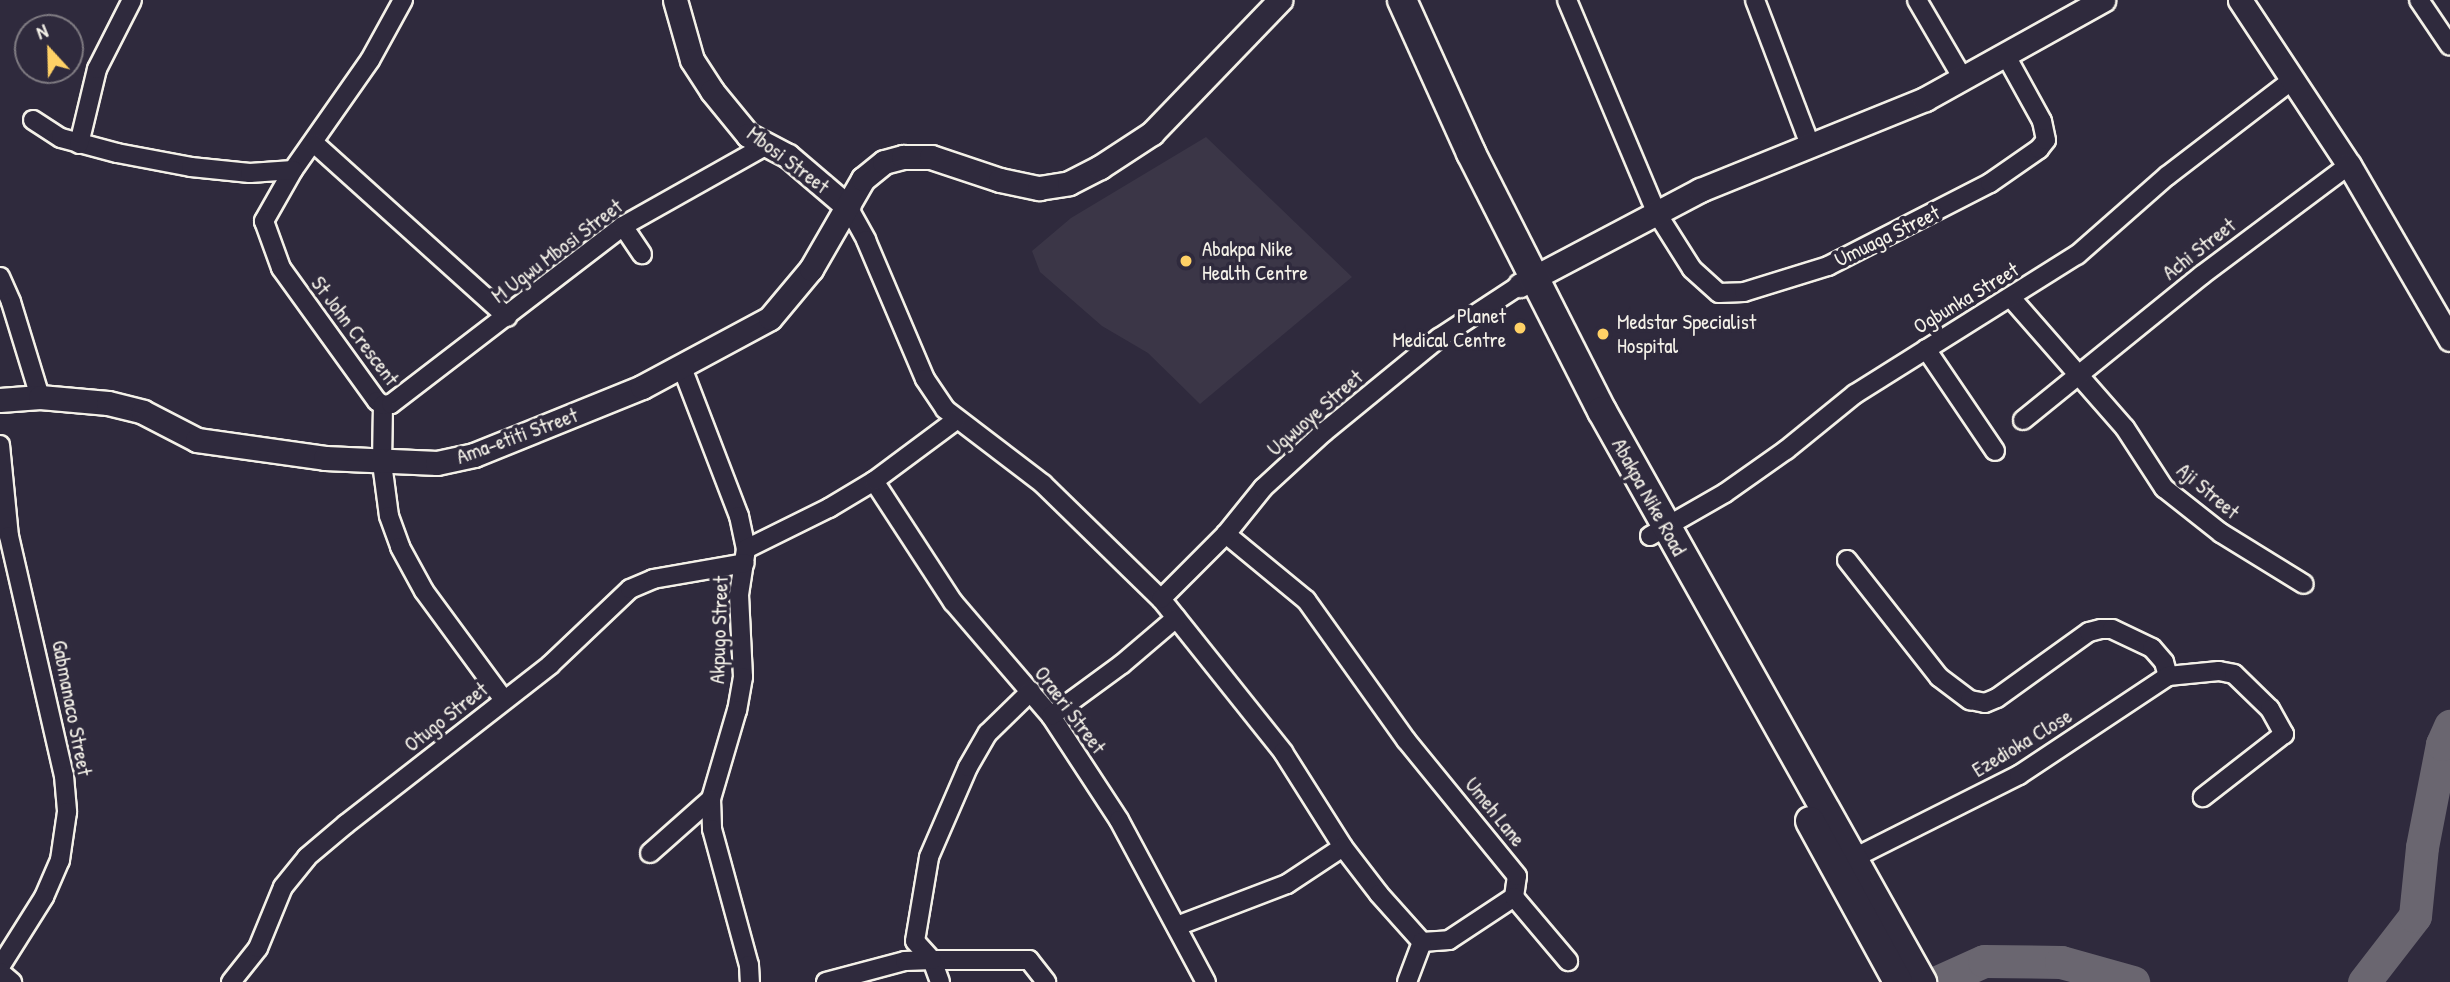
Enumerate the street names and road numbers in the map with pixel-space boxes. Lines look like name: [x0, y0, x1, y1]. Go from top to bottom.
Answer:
street label: Mbosi Street: [742, 121, 834, 199]
street label: M Ugwu Mbosi Street: [487, 194, 627, 308]
street label: Umuaga Street: [1830, 200, 1944, 272]
street label: Achi Street: [2158, 213, 2240, 285]
street label: Ogbunka Street: [1909, 257, 2023, 339]
street label: St John Crescent: [306, 271, 404, 391]
street label: Ugwuoye Street: [1262, 365, 1368, 461]
street label: Ama-etiti Street: [453, 402, 581, 470]
street label: Abakpa Nike Road: [1606, 434, 1692, 560]
street label: Aji Street: [2172, 458, 2244, 524]
street label: Akpugo Street: [705, 576, 733, 684]
street label: Gabmanaco Street: [47, 638, 97, 778]
street label: Oraeri Street: [1029, 661, 1111, 759]
street label: Otugo Street: [399, 677, 493, 757]
street label: Ezedioka Close: [1968, 703, 2076, 783]
street label: Umeh Lane: [1459, 772, 1531, 852]

